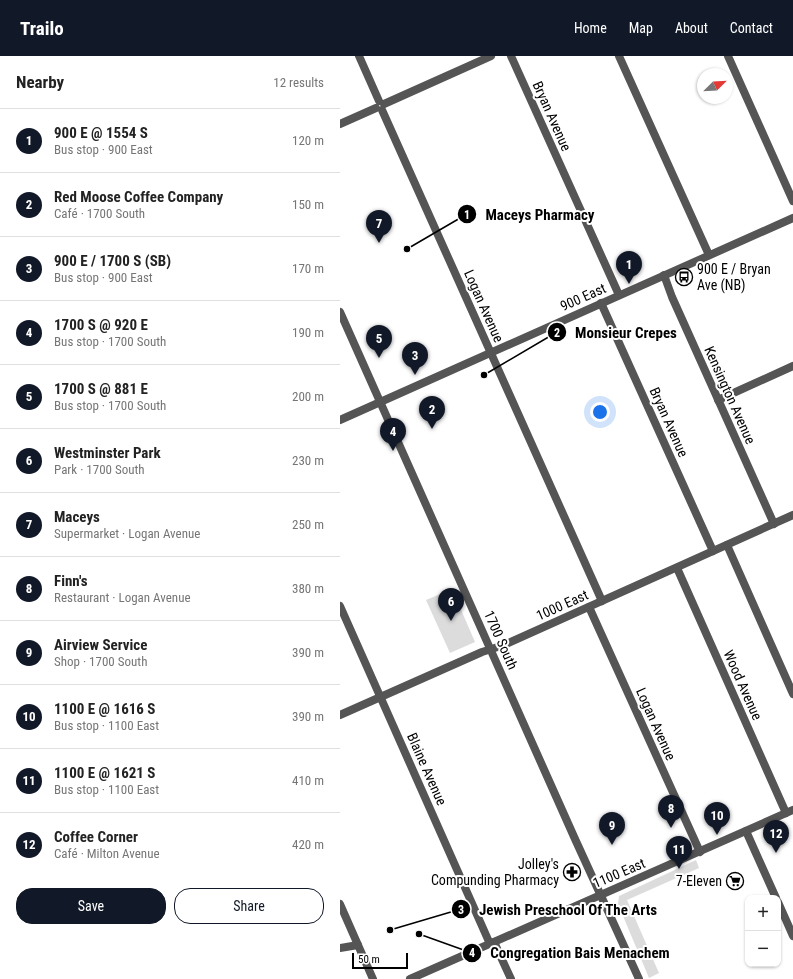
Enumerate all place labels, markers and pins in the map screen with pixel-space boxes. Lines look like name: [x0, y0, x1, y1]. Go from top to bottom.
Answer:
callout: Maceys Pharmacy: [457, 201, 602, 228]
pin: 7: [366, 210, 392, 243]
pin: 1: [616, 251, 642, 284]
place label: 900 E / Bryan Ave (NB): [697, 261, 771, 294]
bus stop icon: 900 E / Bryan Ave (NB): [674, 267, 694, 287]
callout: Monsieur Crepes: [547, 319, 685, 346]
pin: 5: [366, 325, 392, 358]
pin: 3: [402, 342, 428, 375]
pin: 2: [419, 396, 445, 429]
pin: 4: [380, 418, 406, 451]
pin: 6: [438, 588, 464, 621]
pin: 8: [658, 795, 684, 828]
pin: 10: [704, 802, 730, 835]
pin: 9: [599, 812, 625, 845]
pin: 12: [763, 820, 789, 853]
pin: 11: [666, 836, 692, 869]
place label: Jolley's Compunding Pharmacy: [431, 856, 559, 888]
pharmacy icon: Jolley's Compunding Pharmacy: [562, 862, 582, 882]
supermarket icon: 7-Eleven: [725, 871, 745, 891]
place label: 7-Eleven: [676, 873, 722, 889]
callout: Jewish Preschool Of The Arts: [451, 896, 665, 923]
callout: Congregation Bais Menachem: [462, 939, 677, 966]

